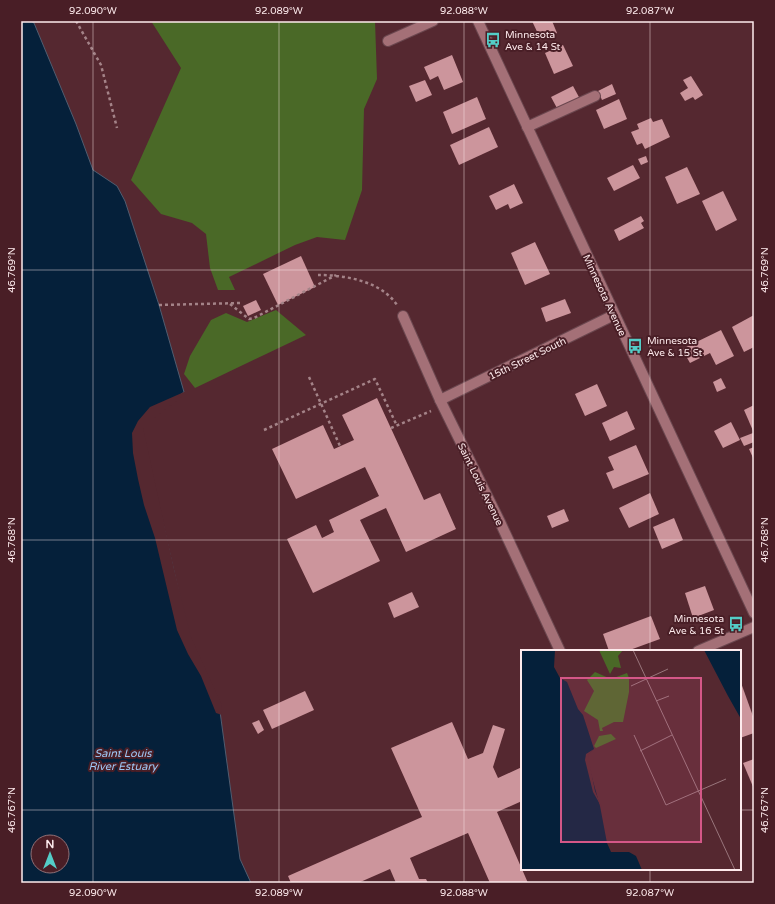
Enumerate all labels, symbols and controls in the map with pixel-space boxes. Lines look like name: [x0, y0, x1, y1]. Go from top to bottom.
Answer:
text: 92.090°W: [69, 5, 117, 17]
text: 92.089°W: [255, 5, 303, 17]
text: 92.088°W: [440, 5, 488, 17]
text: 92.087°W: [626, 5, 674, 17]
place label: Minnesota Ave & 14 St: [505, 29, 561, 53]
bus stop icon: Minnesota Ave & 14 St: [484, 31, 502, 49]
text: 46.769°N: [6, 247, 18, 293]
text: 46.769°N: [759, 247, 771, 293]
street label: Minnesota Avenue: [580, 253, 628, 338]
street label: 15th Street South: [487, 335, 568, 383]
place label: Minnesota Ave & 15 St: [647, 335, 703, 359]
bus stop icon: Minnesota Ave & 15 St: [626, 337, 644, 355]
street label: Saint Louis Avenue: [455, 441, 505, 528]
text: 46.768°N: [6, 517, 18, 563]
text: 46.768°N: [759, 517, 771, 563]
place label: Minnesota Ave & 16 St: [669, 613, 724, 637]
bus stop icon: Minnesota Ave & 16 St: [727, 615, 745, 633]
inset map: [521, 650, 741, 870]
water label: Saint Louis River Estuary: [88, 747, 159, 773]
text: 46.767°N: [6, 787, 18, 833]
text: 46.767°N: [759, 787, 771, 833]
north arrow: [30, 834, 70, 874]
text: N: [46, 838, 54, 851]
text: 92.090°W: [69, 887, 117, 899]
text: 92.089°W: [255, 887, 303, 899]
text: 92.088°W: [440, 887, 488, 899]
text: 92.087°W: [626, 887, 674, 899]

